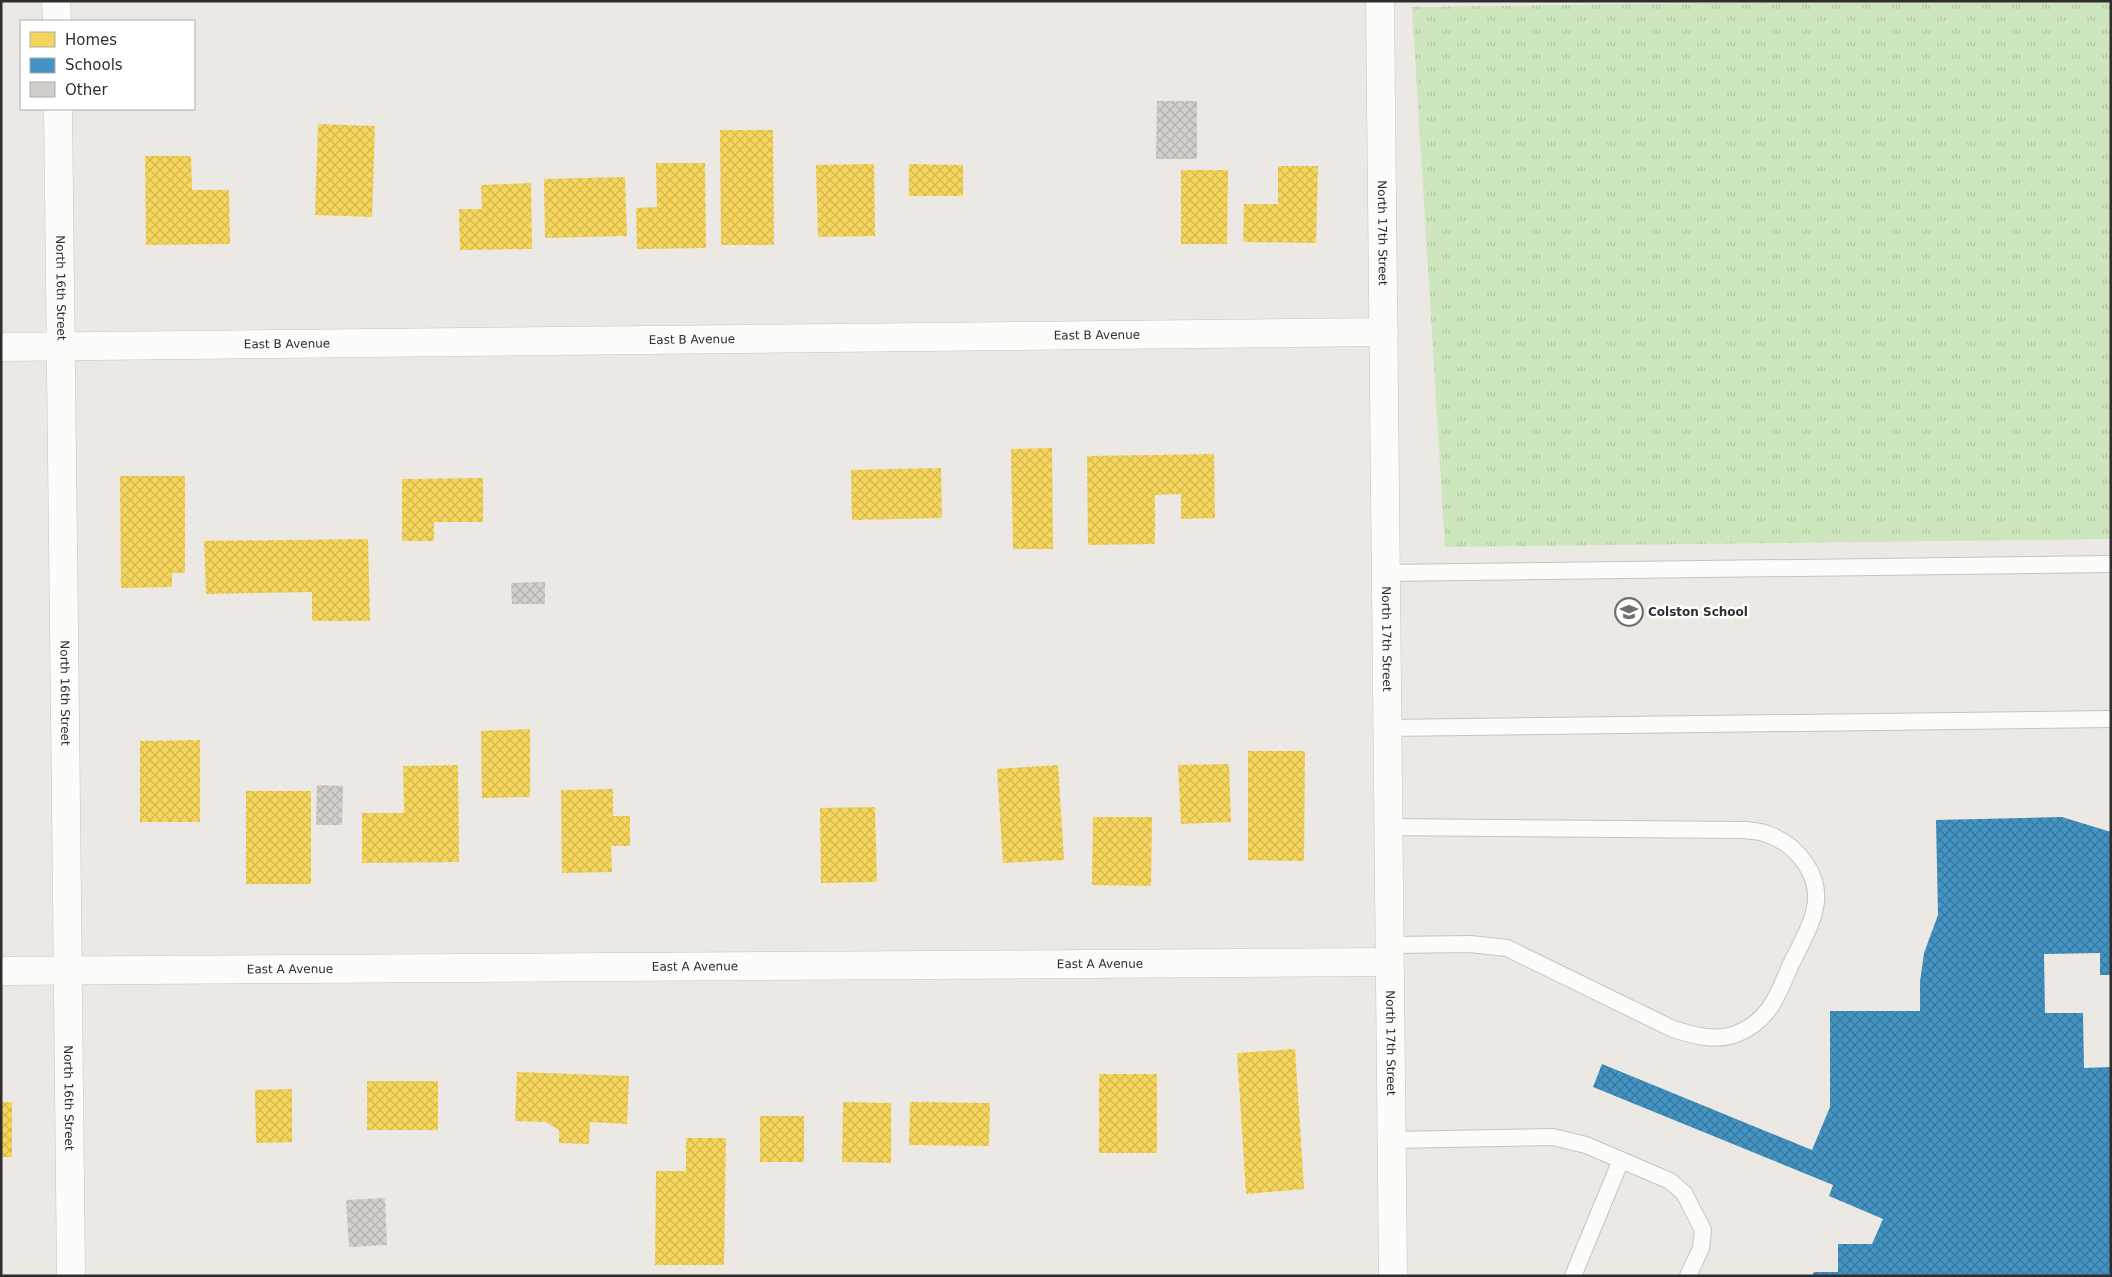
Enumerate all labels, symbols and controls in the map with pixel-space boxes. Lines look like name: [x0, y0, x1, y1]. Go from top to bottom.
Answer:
legend: [20, 20, 195, 110]
text: Homes: [65, 31, 117, 49]
text: Schools: [65, 56, 123, 74]
text: Other: [65, 81, 108, 99]
street label: North 17th Street: [1375, 180, 1390, 286]
street label: North 16th Street: [53, 235, 68, 341]
street label: East B Avenue: [1054, 328, 1140, 343]
street label: East B Avenue: [649, 332, 735, 347]
street label: East B Avenue: [244, 336, 330, 351]
street label: North 17th Street: [1379, 586, 1394, 692]
school or university icon: Colston School: [1614, 597, 1644, 627]
place label: Colston School: [1648, 605, 1748, 619]
street label: North 16th Street: [57, 640, 72, 746]
street label: East A Avenue: [1057, 957, 1143, 971]
street label: East A Avenue: [652, 959, 738, 974]
street label: East A Avenue: [247, 962, 333, 976]
street label: North 17th Street: [1383, 990, 1398, 1096]
street label: North 16th Street: [61, 1045, 76, 1151]

